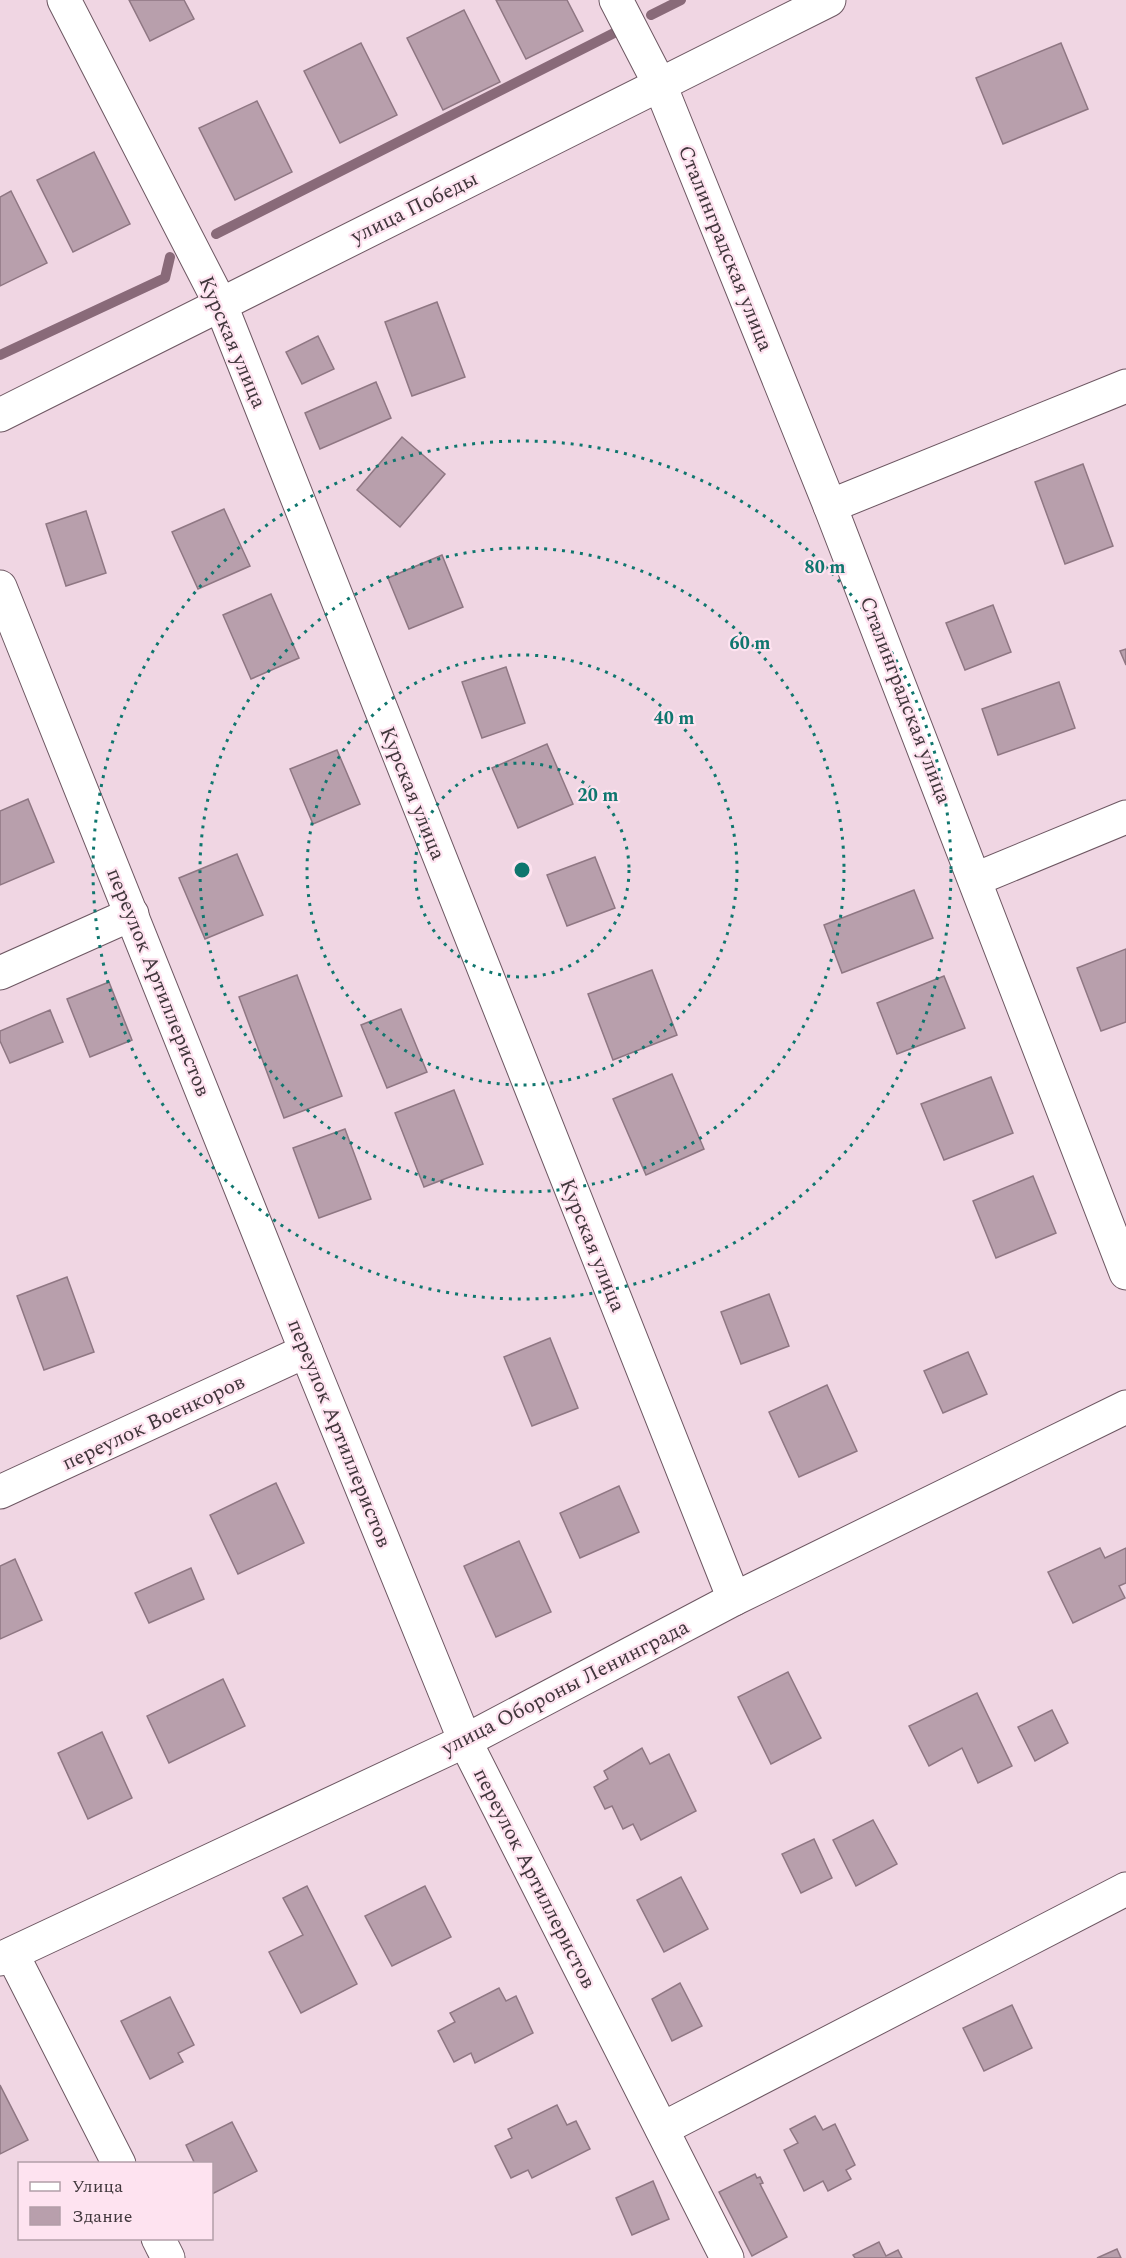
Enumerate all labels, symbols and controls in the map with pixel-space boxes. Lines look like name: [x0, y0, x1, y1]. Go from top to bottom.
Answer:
street label: Сталинградская улица: [669, 140, 781, 357]
street label: улица Победы: [344, 163, 483, 253]
street label: Курская улица: [190, 271, 275, 414]
text: 80 m: [805, 554, 845, 581]
street label: Сталинградская улица: [851, 592, 960, 809]
text: 60 m: [730, 630, 770, 657]
text: 40 m: [654, 705, 694, 732]
street label: Курская улица: [371, 722, 454, 866]
text: 20 m: [578, 782, 618, 809]
centre of rings: [512, 860, 532, 880]
street label: переулок Артиллеристов: [98, 863, 219, 1102]
street label: Курская улица: [551, 1174, 634, 1318]
street label: переулок Артиллеристов: [279, 1314, 400, 1553]
street label: переулок Военкоров: [57, 1366, 250, 1479]
street label: улица Обороны Ленинграда: [435, 1611, 696, 1765]
street label: переулок Артиллеристов: [464, 1762, 604, 1994]
legend: [18, 2162, 213, 2240]
text: Улица: [72, 2173, 123, 2200]
text: Здание: [72, 2203, 132, 2230]

